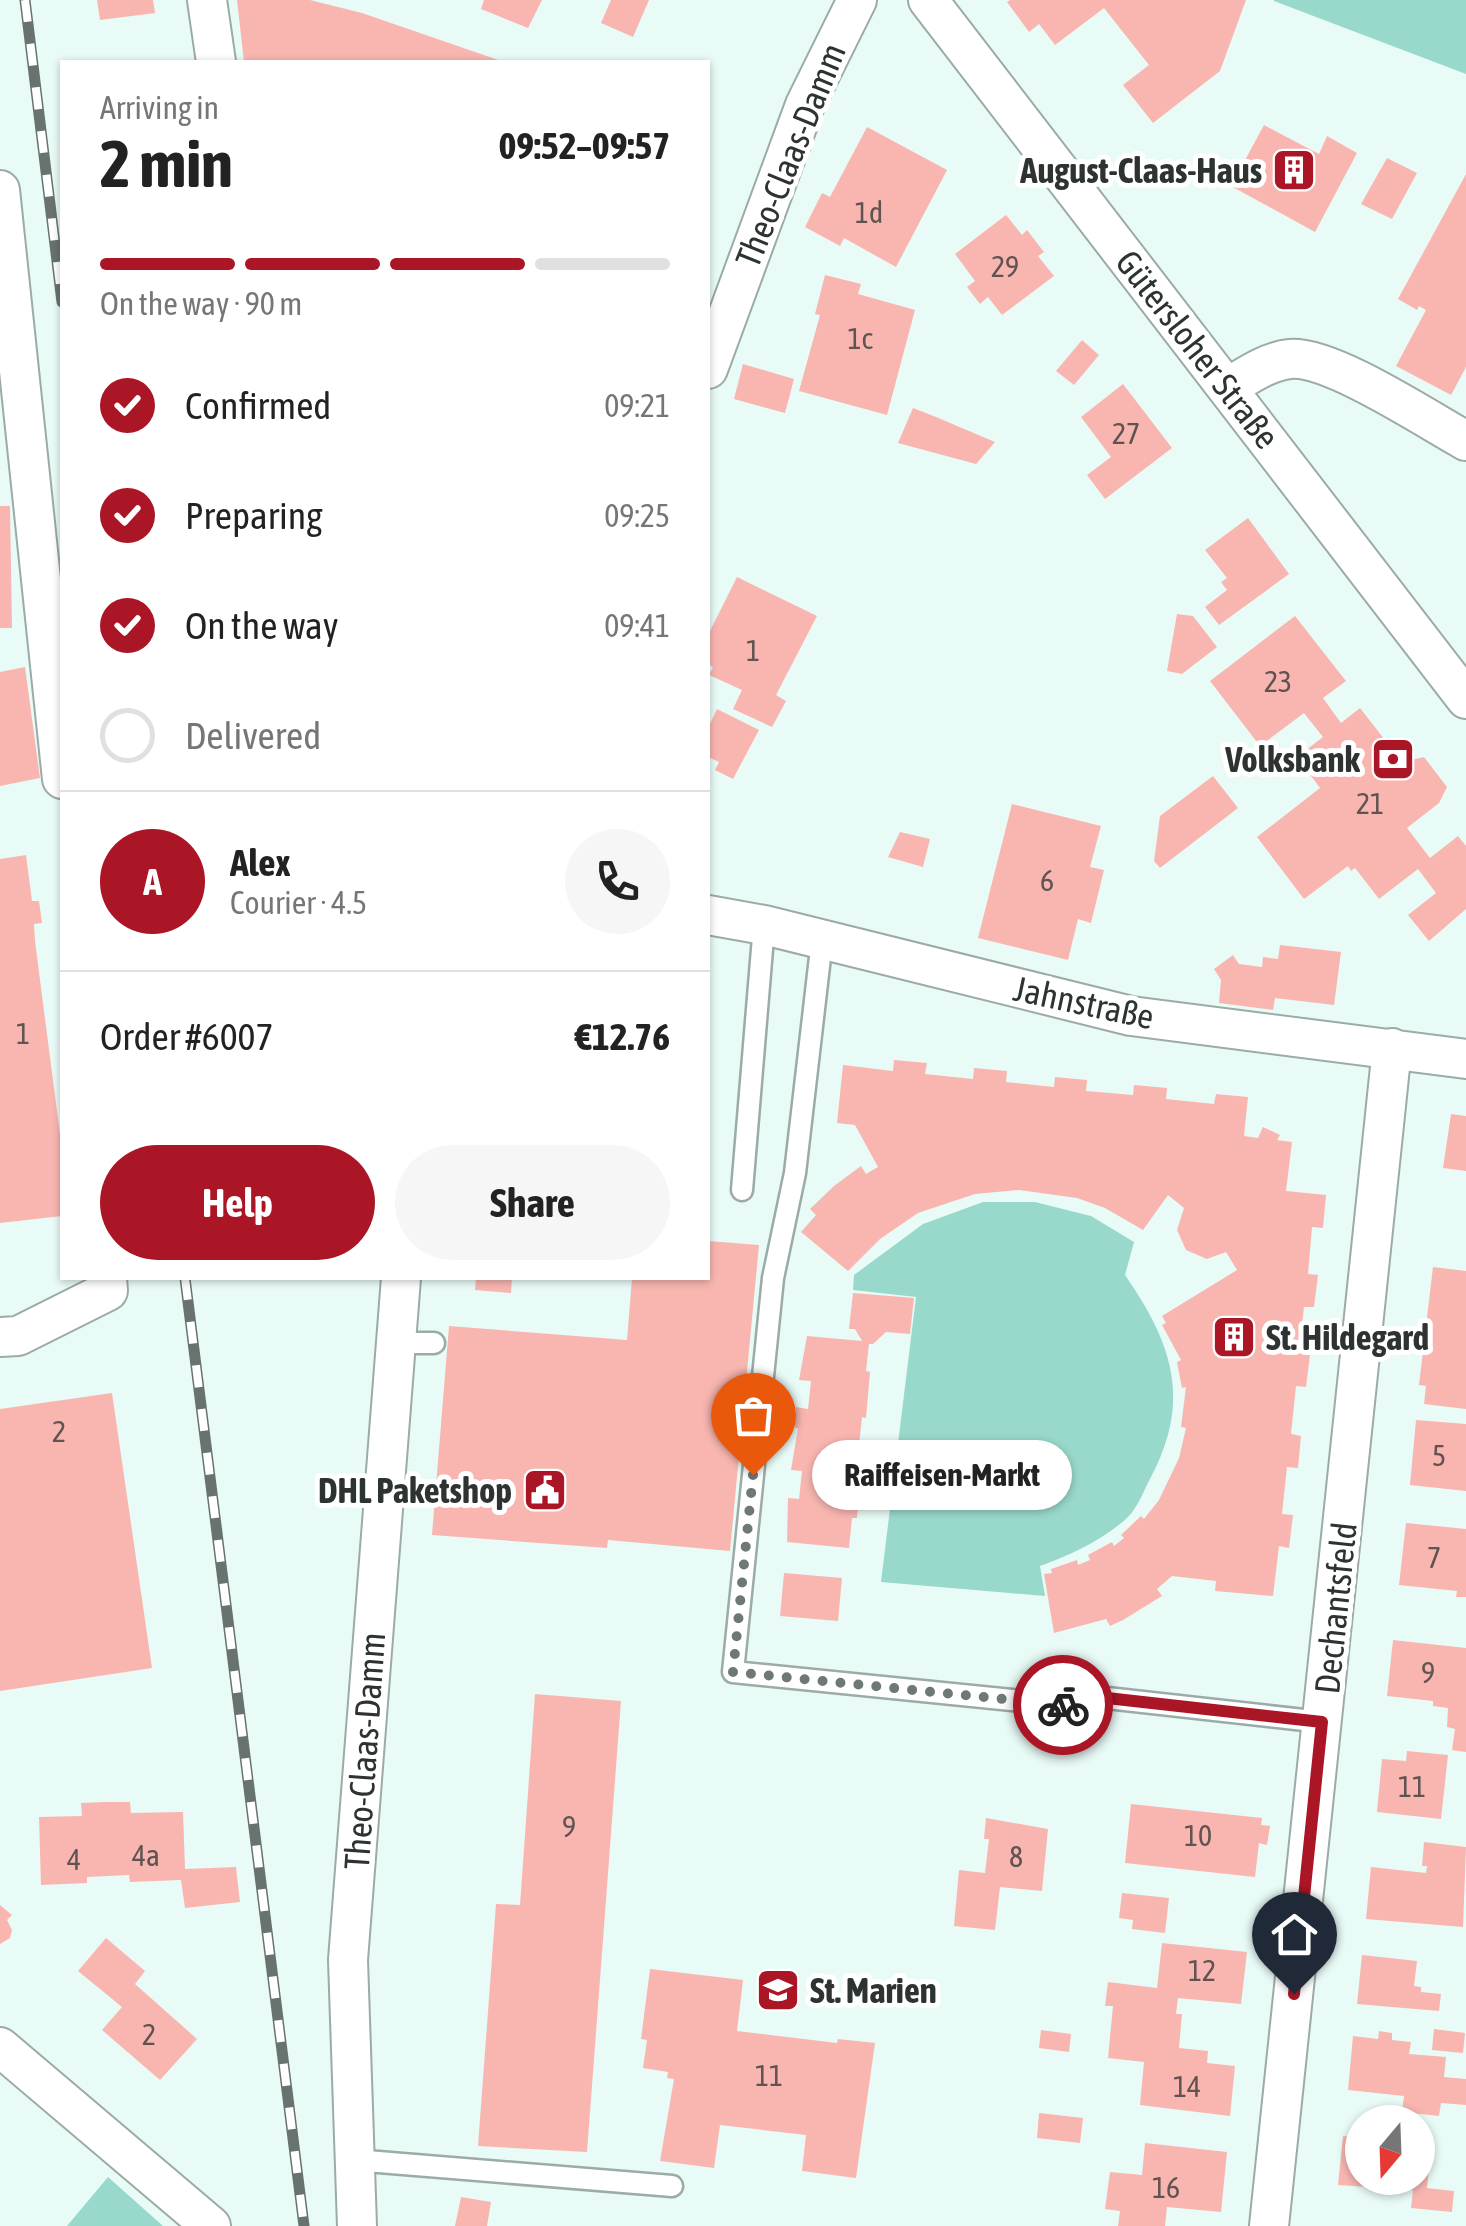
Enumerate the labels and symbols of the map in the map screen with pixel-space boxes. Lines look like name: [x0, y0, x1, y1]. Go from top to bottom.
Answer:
street label: Theo-Claas-Damm: [727, 37, 853, 273]
building icon: August-Claas-Haus: [1271, 147, 1317, 193]
place label: August-Claas-Haus: [1019, 150, 1262, 190]
house number: 1d: [855, 195, 883, 229]
street label: Gütersloher Straße: [1108, 242, 1288, 456]
house number: 29: [991, 249, 1019, 283]
house number: 1c: [847, 321, 873, 355]
house number: 27: [1112, 416, 1140, 450]
house number: 1: [746, 633, 760, 667]
house number: 23: [1264, 664, 1292, 698]
bank icon: Volksbank: [1370, 736, 1416, 782]
place label: Volksbank: [1224, 739, 1361, 779]
house number: 21: [1356, 786, 1384, 820]
house number: 6: [1040, 863, 1054, 897]
street label: Jahnstraße: [1010, 968, 1158, 1036]
house number: 1: [16, 1016, 30, 1050]
building icon: St. Hildegard: [1211, 1314, 1257, 1360]
place label: St. Hildegard: [1266, 1317, 1429, 1357]
pin: [711, 1373, 796, 1476]
house number: 2: [52, 1414, 66, 1448]
house number: 5: [1432, 1438, 1446, 1472]
callout: Raiffeisen-Markt: [813, 1440, 1073, 1510]
public building icon: DHL Paketshop: [522, 1467, 568, 1513]
place label: DHL Paketshop: [318, 1470, 512, 1510]
street label: Dechantsfeld: [1306, 1520, 1364, 1696]
house number: 7: [1427, 1540, 1441, 1574]
street label: Theo-Claas-Damm: [336, 1631, 392, 1871]
courier: [1013, 1655, 1113, 1755]
house number: 9: [1421, 1655, 1435, 1689]
house number: 11: [1398, 1769, 1426, 1803]
house number: 9: [562, 1809, 576, 1843]
house number: 10: [1184, 1818, 1212, 1852]
house number: 4a: [132, 1838, 160, 1872]
house number: 8: [1009, 1839, 1023, 1873]
house number: 4: [67, 1842, 81, 1876]
pin: [1252, 1892, 1337, 1995]
house number: 12: [1188, 1953, 1216, 1987]
school or university icon: St. Marien: [755, 1967, 801, 2013]
place label: St. Marien: [810, 1970, 937, 2010]
house number: 2: [142, 2017, 156, 2051]
house number: 11: [755, 2058, 783, 2092]
house number: 14: [1173, 2069, 1201, 2103]
north arrow: [1345, 2105, 1435, 2195]
house number: 16: [1152, 2170, 1180, 2204]

